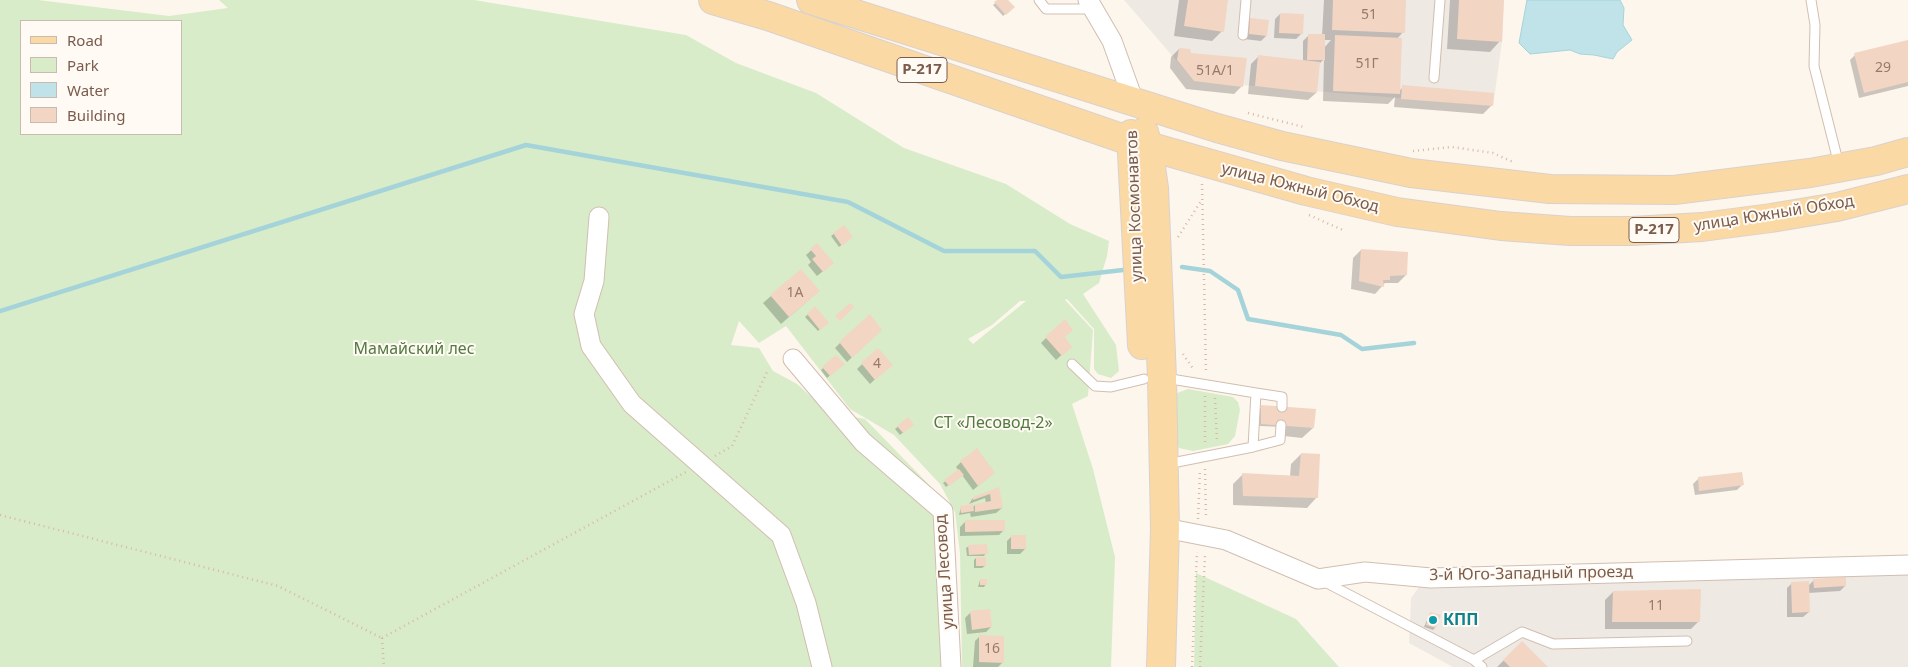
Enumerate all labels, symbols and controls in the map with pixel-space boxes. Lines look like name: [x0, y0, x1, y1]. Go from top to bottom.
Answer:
house number: 51: [1361, 7, 1377, 23]
legend: [20, 20, 182, 135]
text: Road: [67, 30, 103, 50]
text: Park: [67, 55, 99, 75]
house number: 51Г: [1355, 56, 1379, 72]
road number: Р-217: [897, 58, 947, 82]
house number: 29: [1875, 60, 1891, 76]
house number: 51А/1: [1196, 63, 1234, 79]
text: Water: [67, 80, 109, 100]
text: Building: [67, 105, 125, 125]
street label: улица Космонавтов: [1123, 130, 1147, 282]
street label: улица Южный Обход: [1219, 159, 1381, 217]
street label: улица Южный Обход: [1693, 192, 1855, 236]
road number: Р-217: [1629, 218, 1679, 242]
house number: 1А: [787, 285, 803, 301]
park label: Мамайский лес: [353, 339, 475, 359]
house number: 4: [873, 356, 881, 372]
park label: СТ «Лесовод-2»: [933, 413, 1053, 433]
street label: улица Лесовод: [931, 514, 959, 630]
street label: 3-й Юго-Западный проезд: [1429, 563, 1633, 585]
house number: 11: [1648, 598, 1664, 614]
place label: КПП: [1443, 610, 1478, 630]
marker: КПП: [1427, 614, 1439, 626]
house number: 16: [984, 641, 1000, 657]

